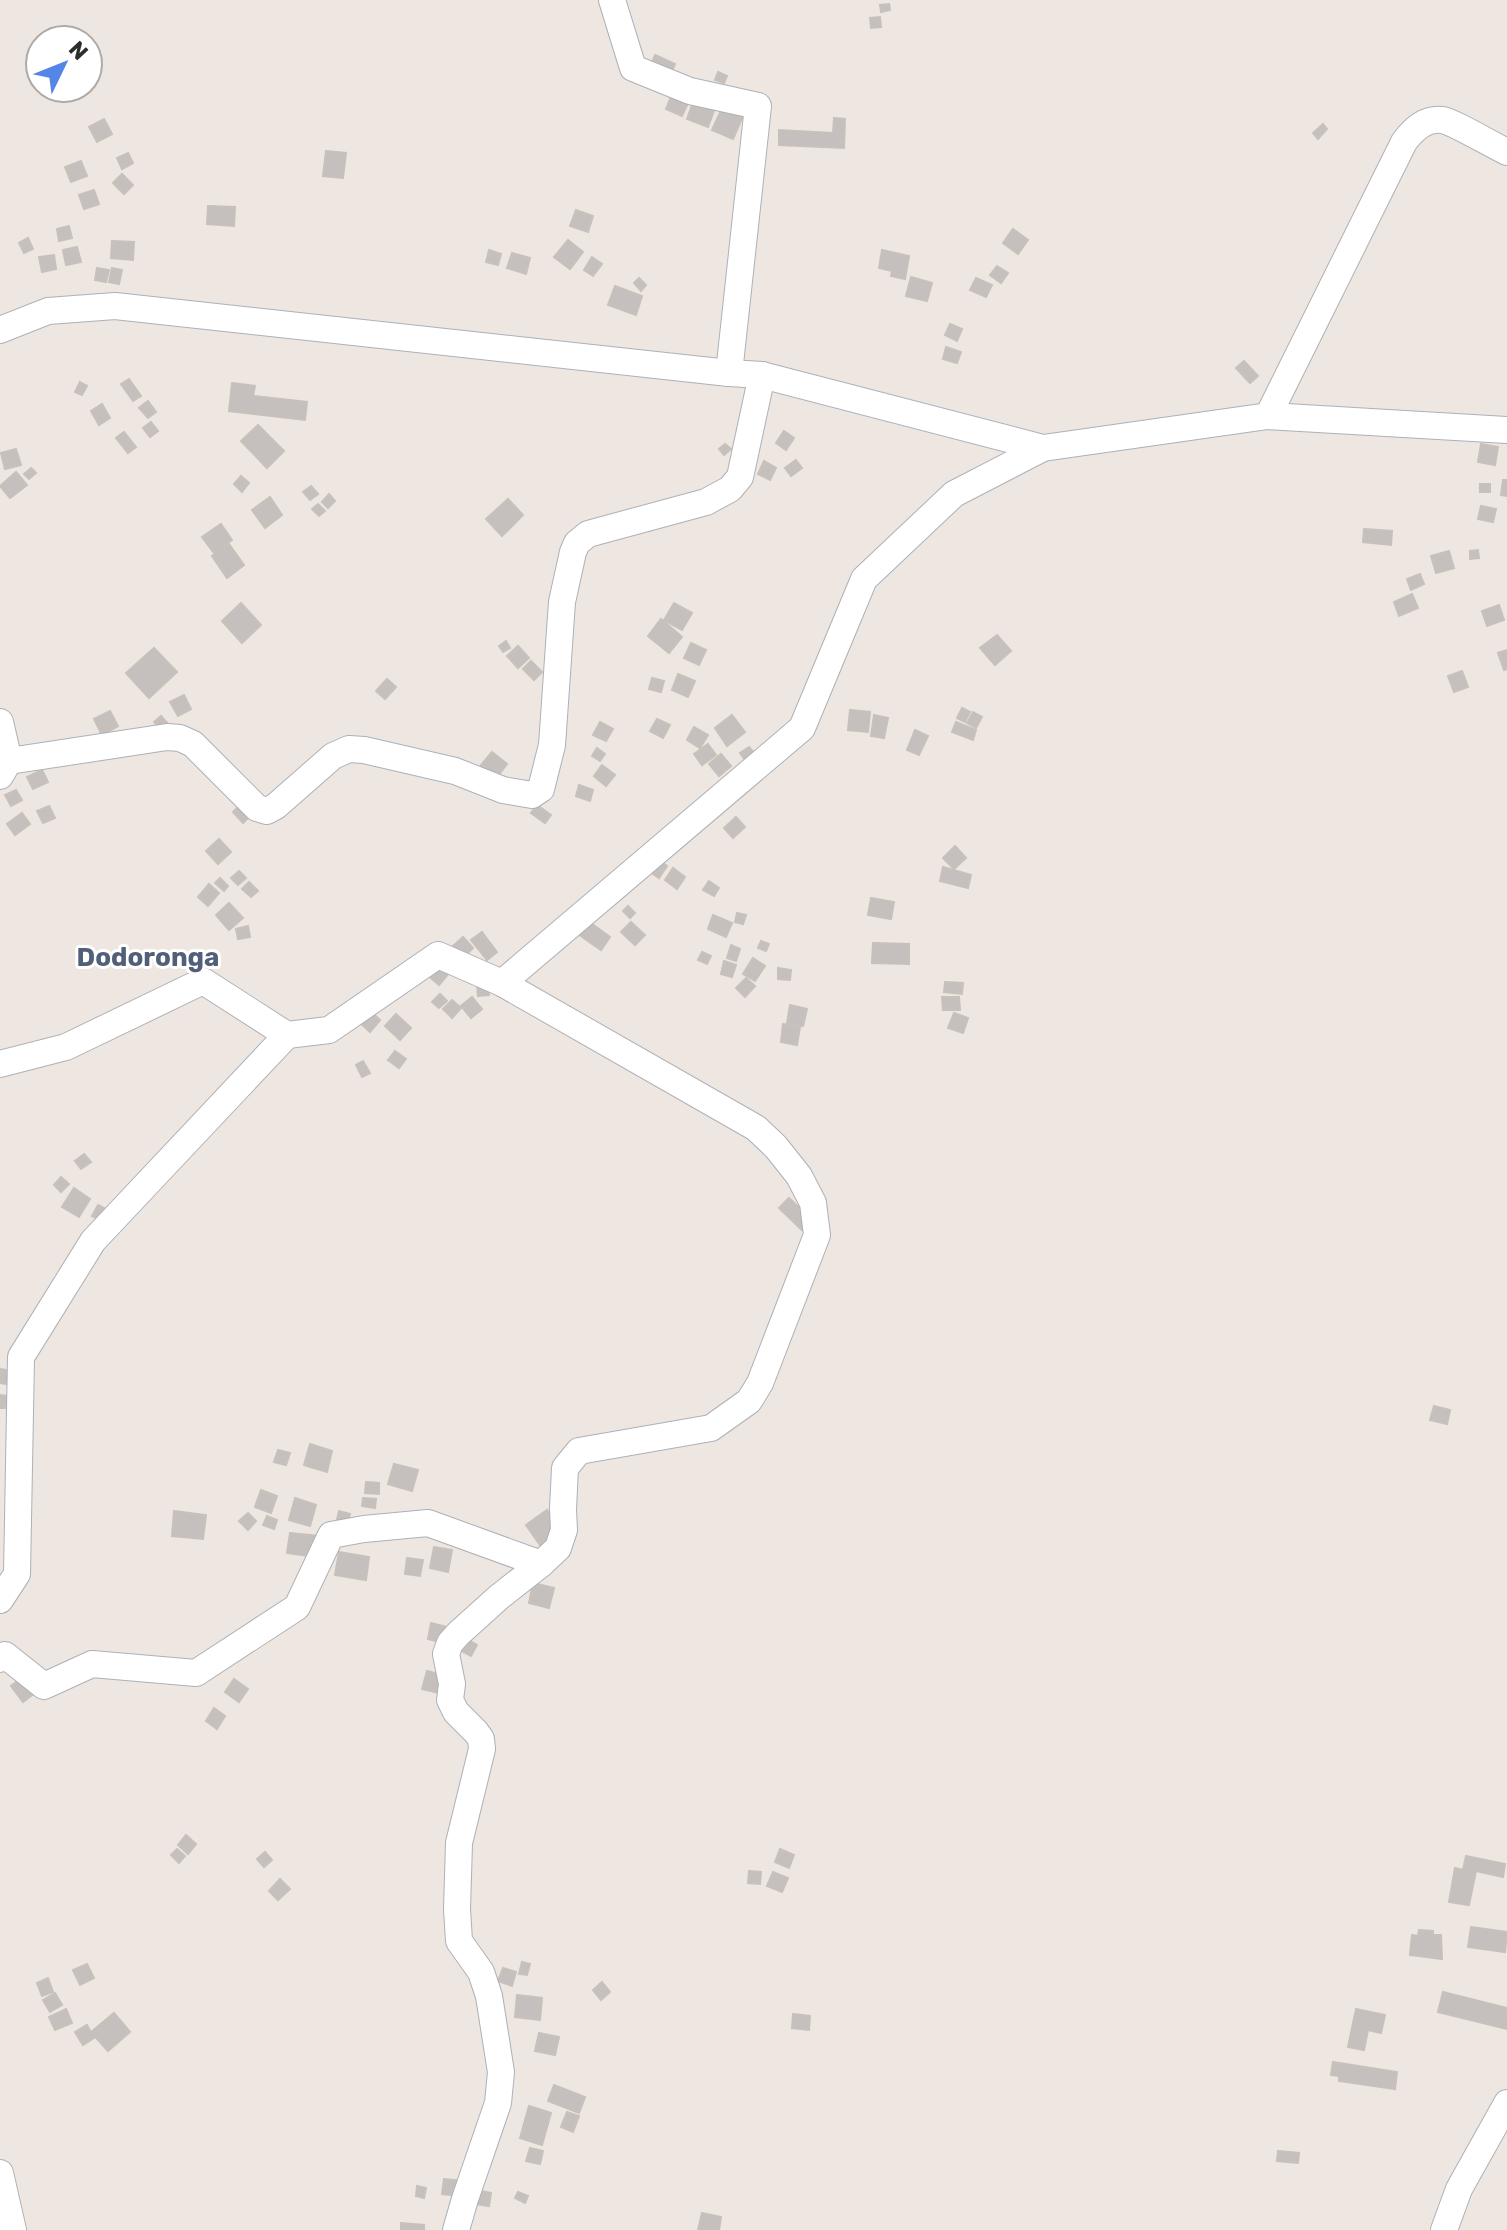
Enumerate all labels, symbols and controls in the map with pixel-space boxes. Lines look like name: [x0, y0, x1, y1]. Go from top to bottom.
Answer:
north arrow: [24, 24, 104, 104]
text: N: [63, 36, 94, 66]
district label: Dodoronga: [77, 942, 219, 973]

